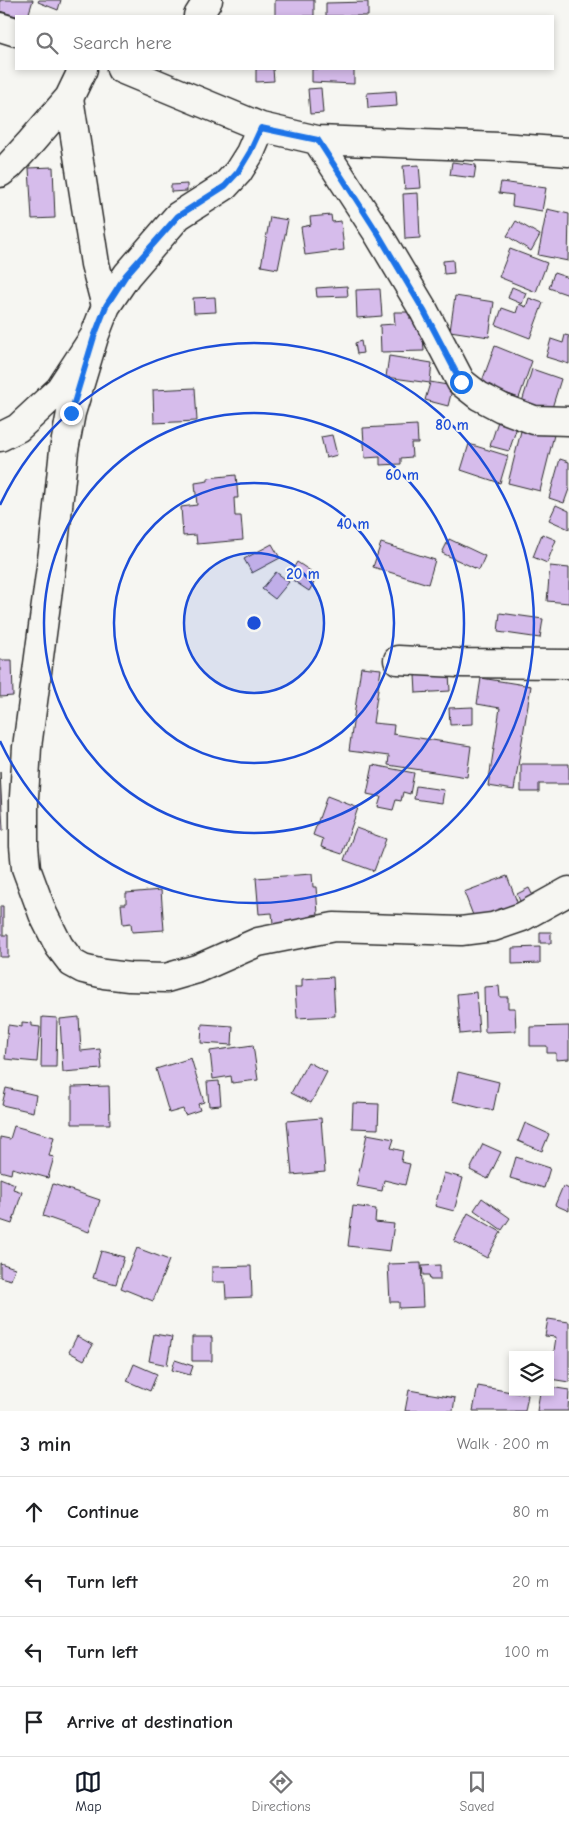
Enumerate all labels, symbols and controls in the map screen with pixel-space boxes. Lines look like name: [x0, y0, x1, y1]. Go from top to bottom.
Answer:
search box: [15, 15, 554, 70]
icon: search: [33, 29, 61, 57]
text: Search here: [73, 32, 172, 54]
route start: [450, 371, 473, 394]
route end: [60, 402, 83, 425]
text: 80 m: [435, 416, 469, 434]
text: 60 m: [385, 466, 419, 484]
text: 40 m: [337, 515, 370, 533]
text: 20 m: [286, 565, 320, 583]
centre of rings: [245, 614, 263, 632]
map controls: [509, 1351, 554, 1396]
button: layers: [509, 1351, 554, 1396]
text: 3 min: [20, 1432, 71, 1456]
text: Walk · 200 m: [457, 1435, 549, 1453]
icon: ahead: [20, 1498, 48, 1526]
text: Continue: [67, 1501, 139, 1523]
text: 80 m: [512, 1503, 549, 1521]
icon: left: [20, 1568, 48, 1596]
text: Turn left: [67, 1571, 138, 1593]
text: 20 m: [512, 1573, 549, 1591]
icon: left: [20, 1638, 48, 1666]
text: Turn left: [67, 1641, 138, 1663]
text: 100 m: [505, 1643, 549, 1661]
icon: arrive: [20, 1708, 48, 1736]
text: Arrive at destination: [67, 1711, 233, 1733]
tab: Map: [74, 1768, 102, 1815]
tab: Directions: [251, 1768, 311, 1815]
tab: Saved: [460, 1768, 495, 1815]

